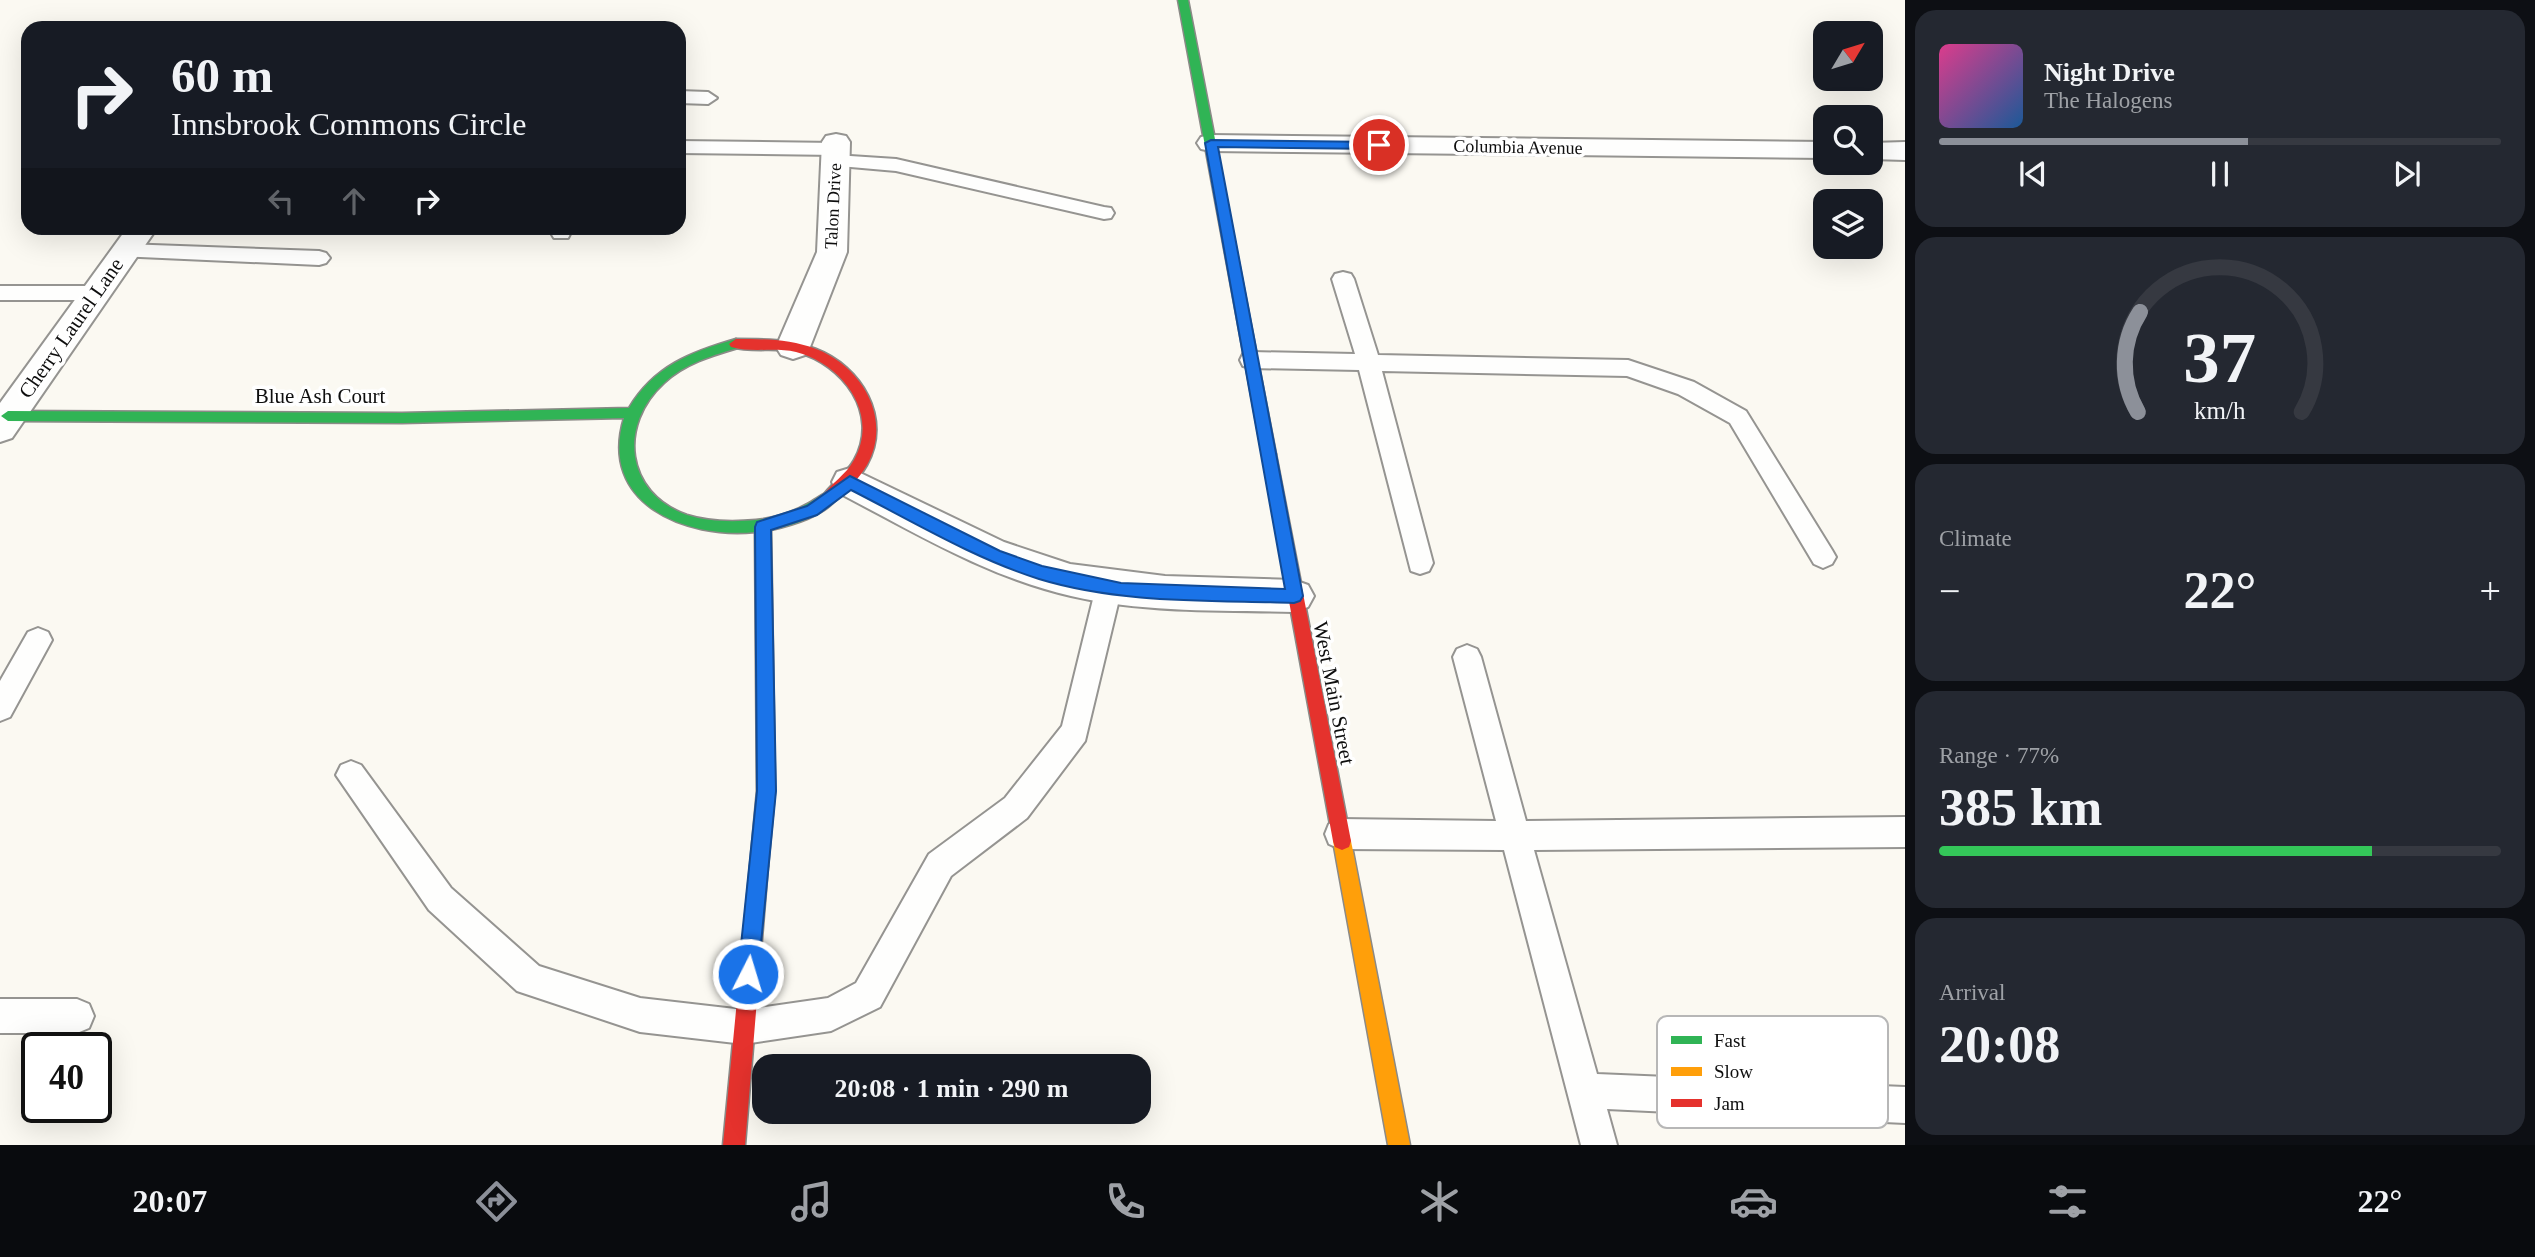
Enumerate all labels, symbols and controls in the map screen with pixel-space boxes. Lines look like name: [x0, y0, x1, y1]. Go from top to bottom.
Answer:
north arrow: [1813, 21, 1883, 91]
map controls: [1813, 21, 1883, 259]
text: 60 m: [171, 48, 273, 103]
icon: right: [56, 49, 147, 140]
text: Night Drive: [2044, 58, 2175, 87]
text: The Halogens: [2044, 88, 2172, 113]
button: search: [1813, 105, 1883, 175]
text: Innsbrook Commons Circle: [171, 106, 527, 142]
pin: [1349, 115, 1409, 175]
icon: arrive: [1360, 126, 1398, 164]
street label: Columbia Avenue: [1453, 136, 1583, 158]
icon: previous: [2014, 155, 2052, 193]
icon: pause: [2201, 155, 2239, 193]
icon: next: [2388, 155, 2426, 193]
street label: Talon Drive: [821, 162, 845, 250]
icon: left: [262, 182, 300, 220]
icon: ahead: [335, 182, 373, 220]
icon: right: [408, 182, 446, 220]
button: layers: [1813, 189, 1883, 259]
street label: Cherry Laurel Lane: [14, 253, 128, 403]
text: 37: [2184, 317, 2256, 398]
street label: Blue Ash Court: [255, 384, 385, 408]
text: km/h: [2194, 396, 2246, 423]
text: Climate: [1939, 526, 2012, 551]
text: 22°: [2184, 562, 2256, 619]
text: −: [1939, 570, 1960, 612]
text: +: [2480, 570, 2501, 612]
street label: West Main Street: [1308, 619, 1360, 767]
text: Range · 77%: [1939, 743, 2059, 768]
text: 385 km: [1939, 779, 2102, 836]
position arrow: [711, 937, 785, 1011]
text: Arrival: [1939, 980, 2005, 1005]
legend: [1657, 1016, 1888, 1128]
text: 20:08: [1939, 1016, 2060, 1073]
text: Fast: [1714, 1030, 1746, 1051]
speed limit sign: 40: [21, 1032, 112, 1123]
text: Slow: [1714, 1061, 1753, 1082]
text: 20:08 · 1 min · 290 m: [835, 1074, 1069, 1103]
text: Jam: [1714, 1093, 1745, 1114]
icon: directions: [472, 1177, 521, 1226]
icon: music: [787, 1177, 836, 1226]
icon: phone: [1101, 1177, 1150, 1226]
icon: climate: [1415, 1177, 1464, 1226]
icon: car: [1729, 1177, 1778, 1226]
icon: filters: [2043, 1177, 2092, 1226]
text: 20:07: [133, 1183, 207, 1219]
text: 22°: [2358, 1183, 2402, 1219]

